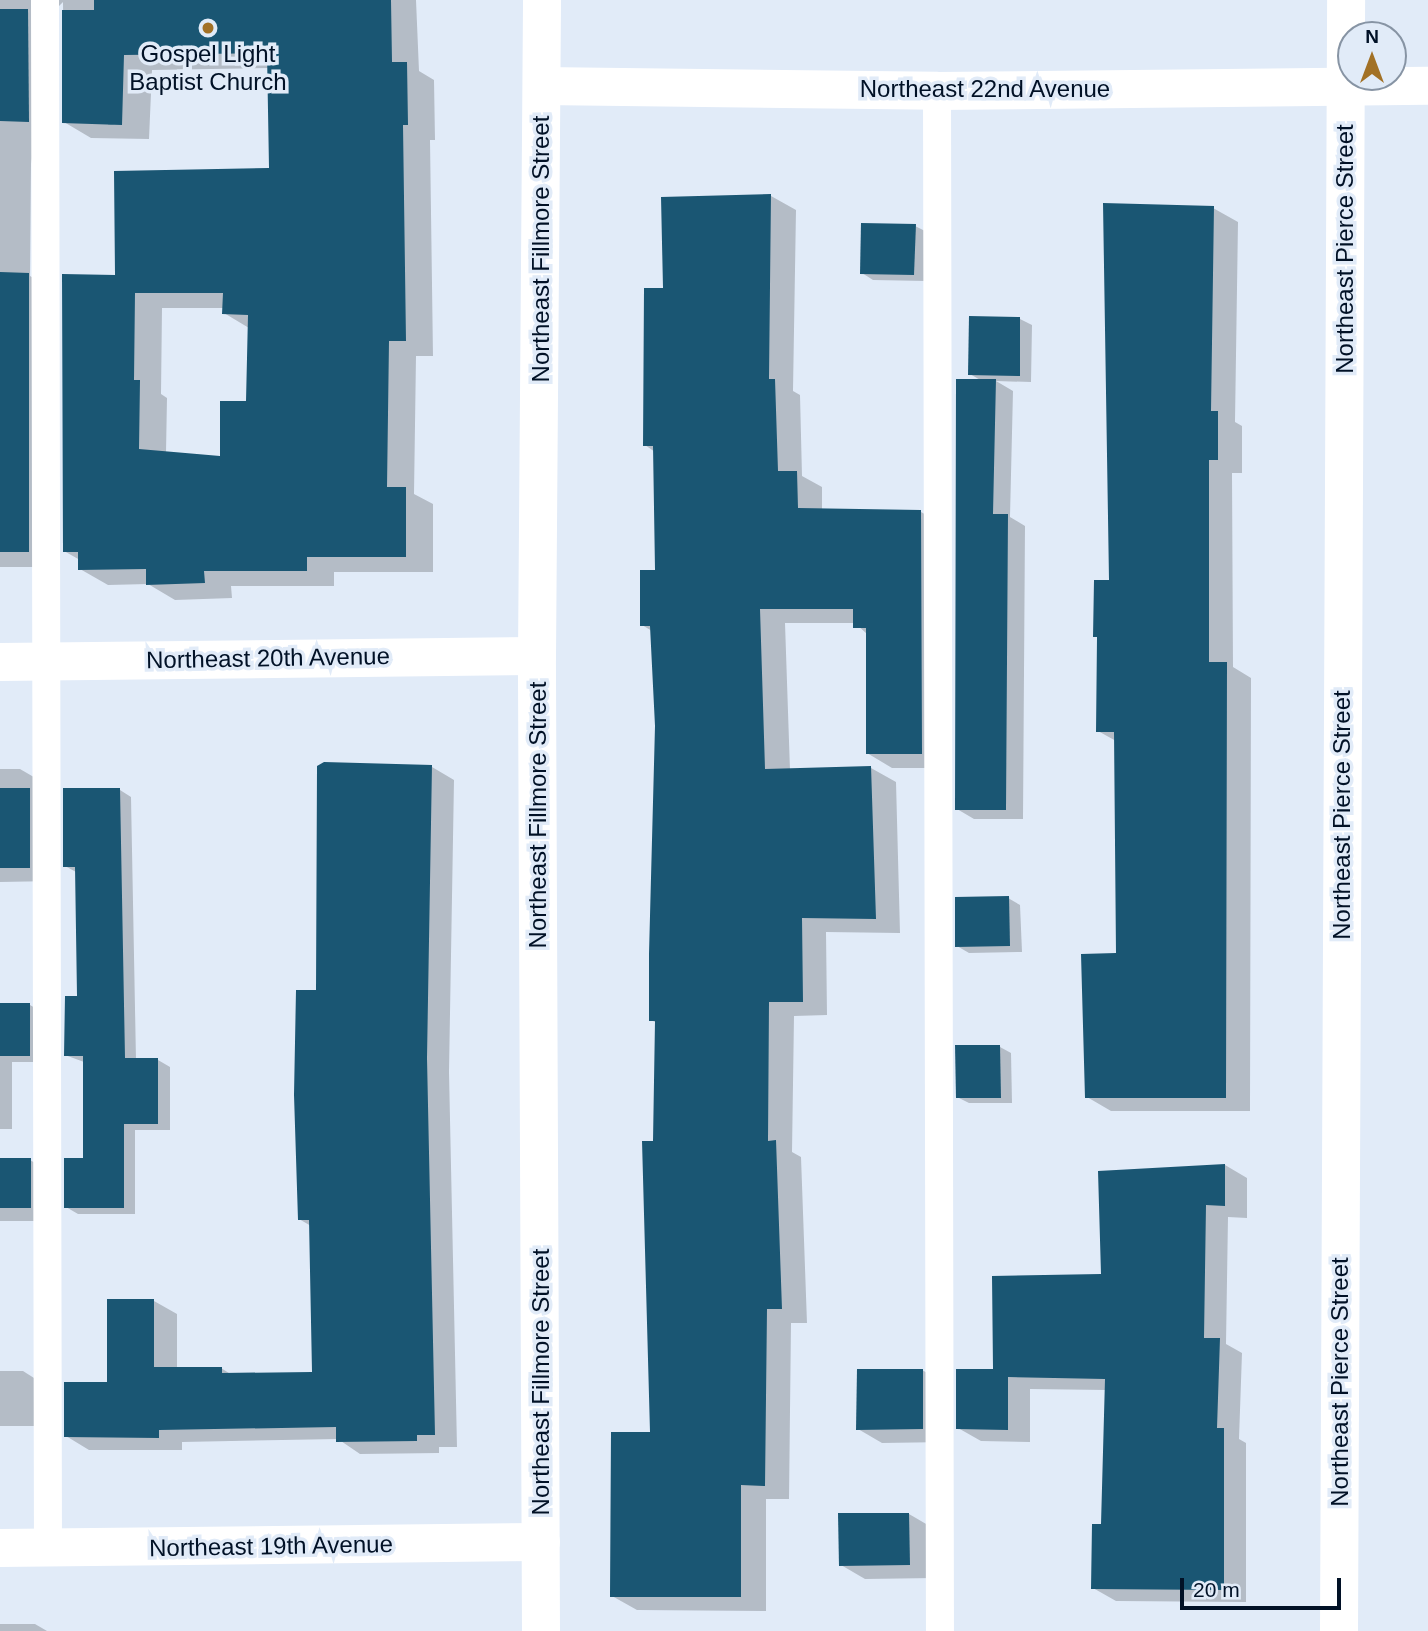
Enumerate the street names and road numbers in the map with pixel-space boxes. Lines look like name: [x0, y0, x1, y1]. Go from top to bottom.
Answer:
street label: Northeast 22nd Avenue: [859, 75, 1111, 103]
street label: Northeast Fillmore Street: [527, 116, 555, 382]
street label: Northeast Pierce Street: [1331, 124, 1359, 374]
street label: Northeast 20th Avenue: [145, 641, 391, 675]
street label: Northeast Fillmore Street: [524, 682, 552, 948]
street label: Northeast Pierce Street: [1328, 690, 1356, 940]
street label: Northeast Fillmore Street: [527, 1249, 555, 1515]
street label: Northeast Pierce Street: [1326, 1257, 1354, 1507]
street label: Northeast 19th Avenue: [148, 1529, 394, 1563]

